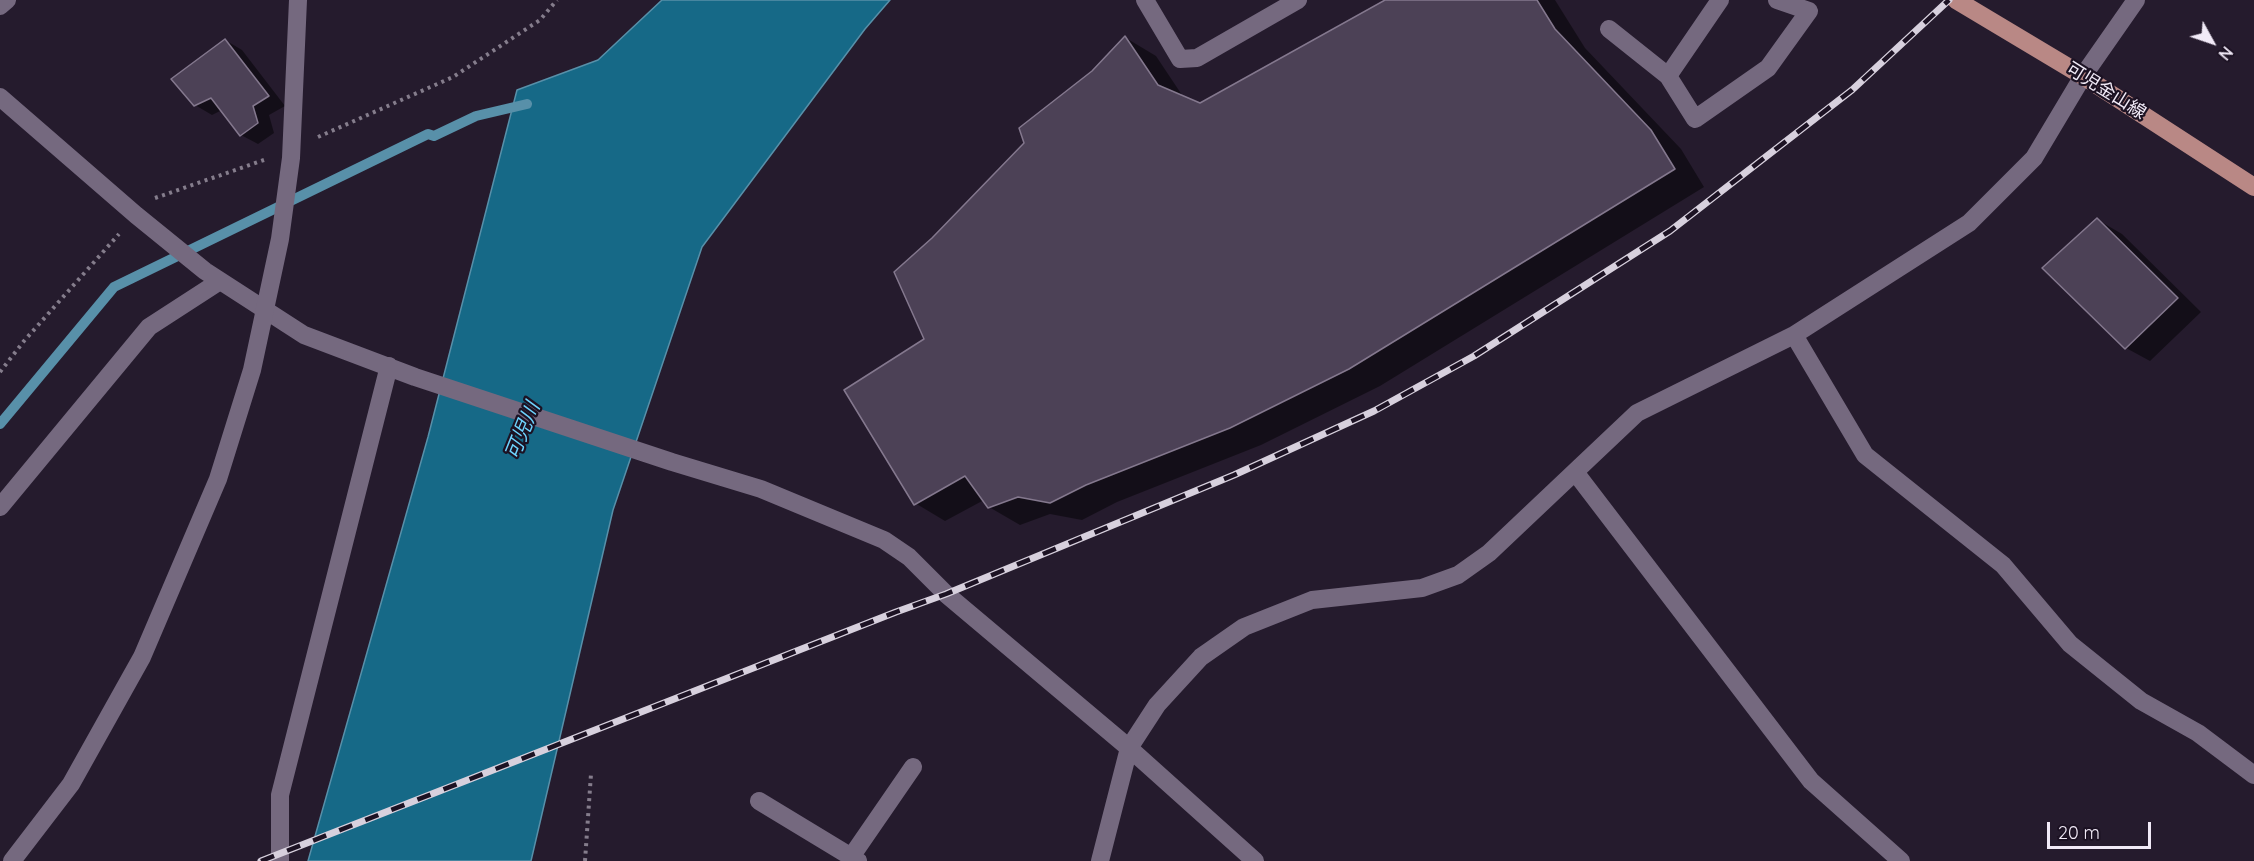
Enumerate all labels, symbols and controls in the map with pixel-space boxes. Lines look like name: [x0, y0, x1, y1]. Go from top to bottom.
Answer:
north arrow: [2182, 12, 2242, 72]
text: N: [2214, 43, 2237, 64]
street label: 可児金山線: [2062, 58, 2150, 124]
water label: 可児川: [501, 399, 545, 463]
scale bar: [2050, 810, 2154, 848]
text: 20 m: [2058, 821, 2100, 844]

